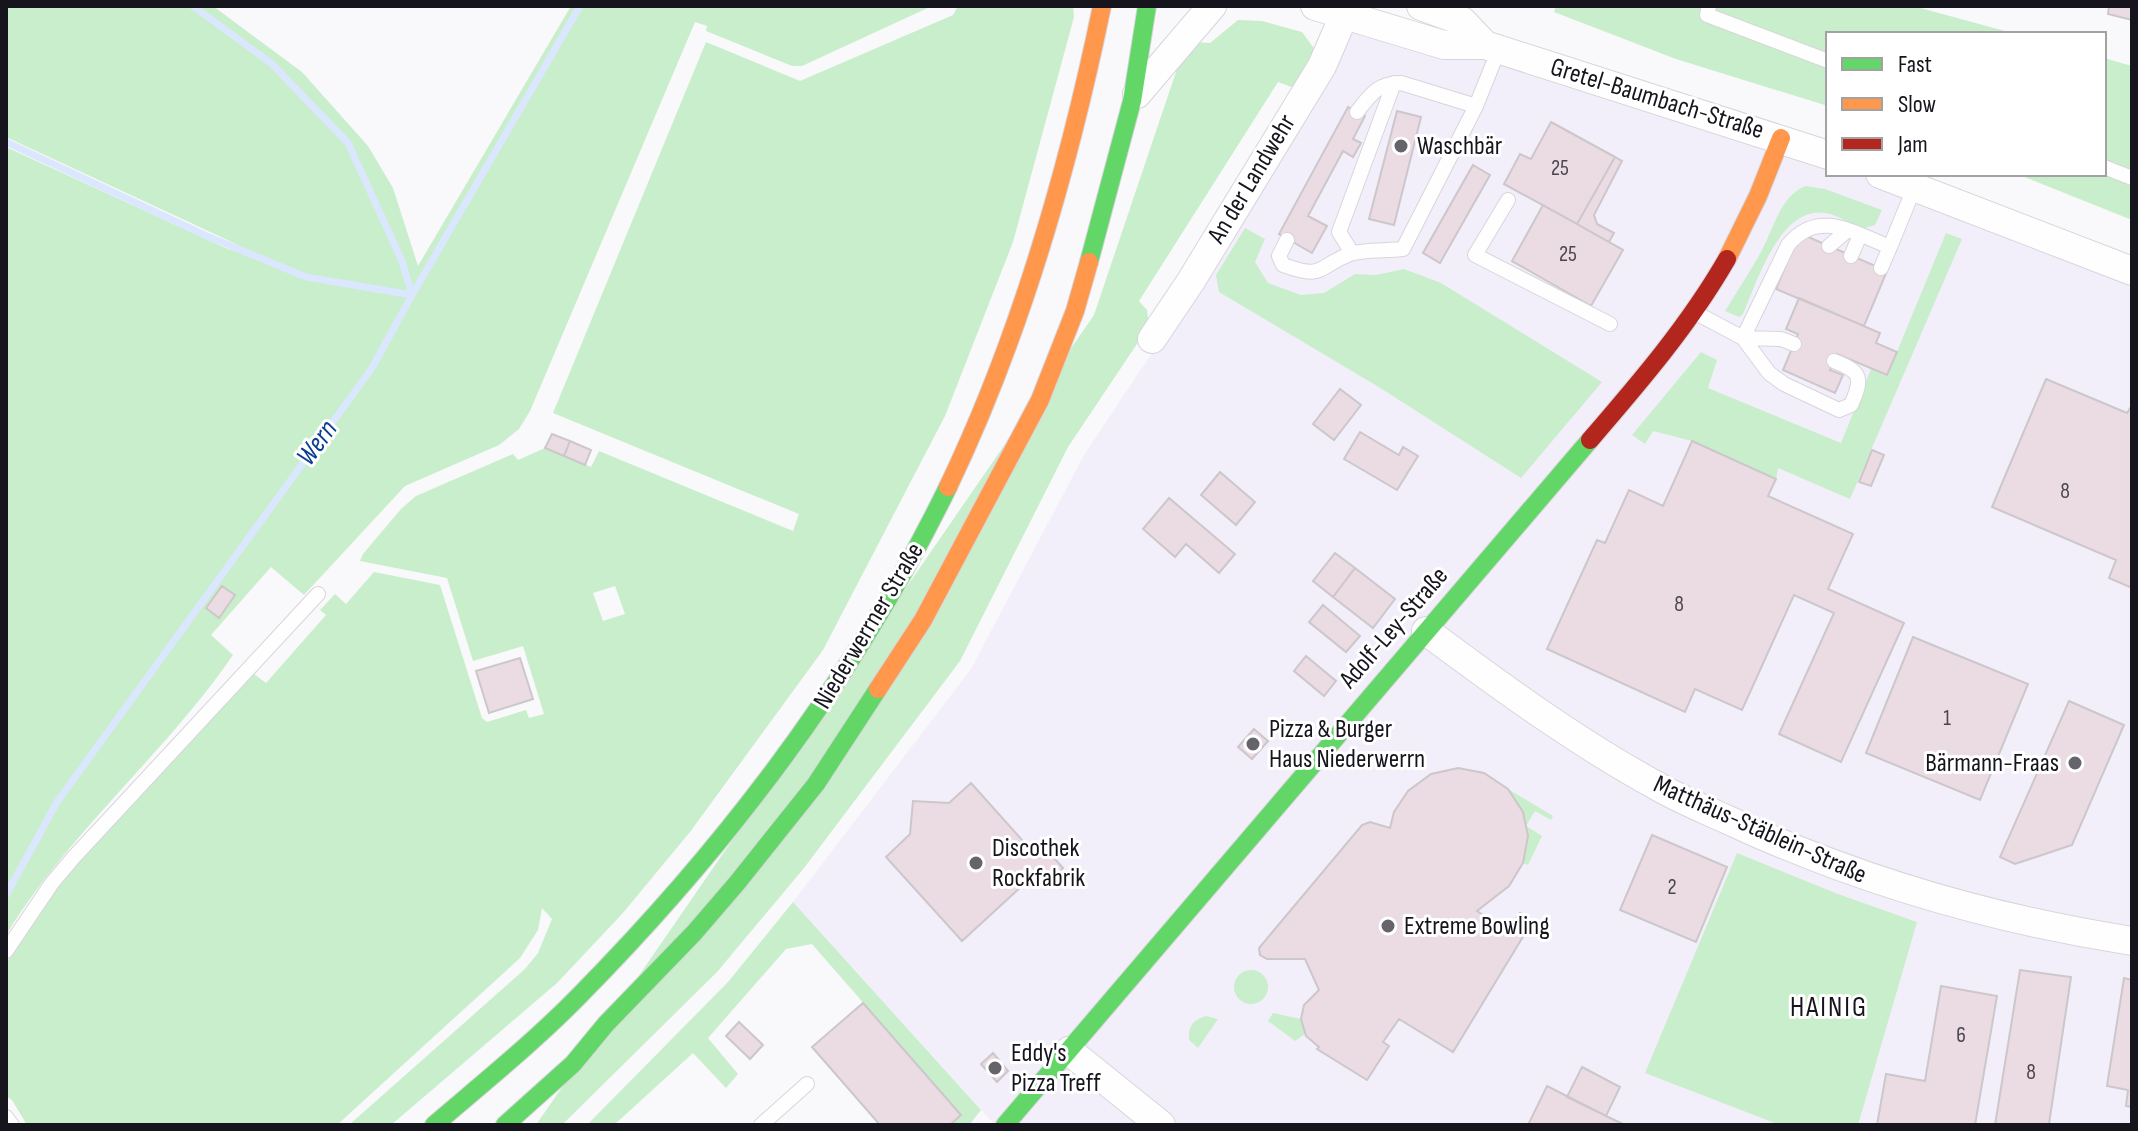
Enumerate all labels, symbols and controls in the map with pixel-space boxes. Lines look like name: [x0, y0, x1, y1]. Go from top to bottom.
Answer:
legend: [1826, 32, 2106, 176]
text: Fast: [1898, 50, 1932, 79]
street label: Gretel-Baumbach-Straße: [1547, 52, 1767, 146]
text: Slow: [1898, 90, 1936, 119]
street label: An der Landwehr: [1201, 108, 1303, 250]
text: Jam: [1897, 130, 1928, 159]
place label: Waschbär: [1417, 131, 1503, 162]
marker: Waschbär: [1392, 137, 1410, 155]
house number: 25: [1551, 155, 1569, 182]
house number: 25: [1559, 241, 1577, 268]
water label: Wern: [290, 414, 345, 472]
house number: 8: [2060, 478, 2070, 505]
street label: Niederwerrner Straße: [807, 537, 931, 715]
street label: Adolf-Ley-Straße: [1332, 561, 1455, 696]
house number: 8: [1674, 591, 1684, 618]
house number: 1: [1943, 705, 1951, 732]
place label: Pizza & Burger Haus Niederwerrn: [1269, 714, 1425, 775]
marker: Pizza & Burger Haus Niederwerrn: [1244, 735, 1262, 753]
place label: Bärmann-Fraas: [1925, 748, 2059, 779]
marker: Bärmann-Fraas: [2066, 754, 2084, 772]
street label: Matthäus-Stäblein-Straße: [1649, 769, 1871, 891]
place label: Discothek Rockfabrik: [992, 833, 1085, 894]
marker: Discothek Rockfabrik: [967, 854, 985, 872]
house number: 2: [1667, 874, 1677, 901]
place label: Extreme Bowling: [1404, 911, 1550, 942]
marker: Extreme Bowling: [1379, 917, 1397, 935]
district label: HAINIG: [1790, 991, 1868, 1024]
house number: 6: [1956, 1022, 1966, 1049]
place label: Eddy's Pizza Treff: [1011, 1038, 1101, 1099]
marker: Eddy's Pizza Treff: [986, 1059, 1004, 1077]
house number: 8: [2026, 1059, 2036, 1086]

